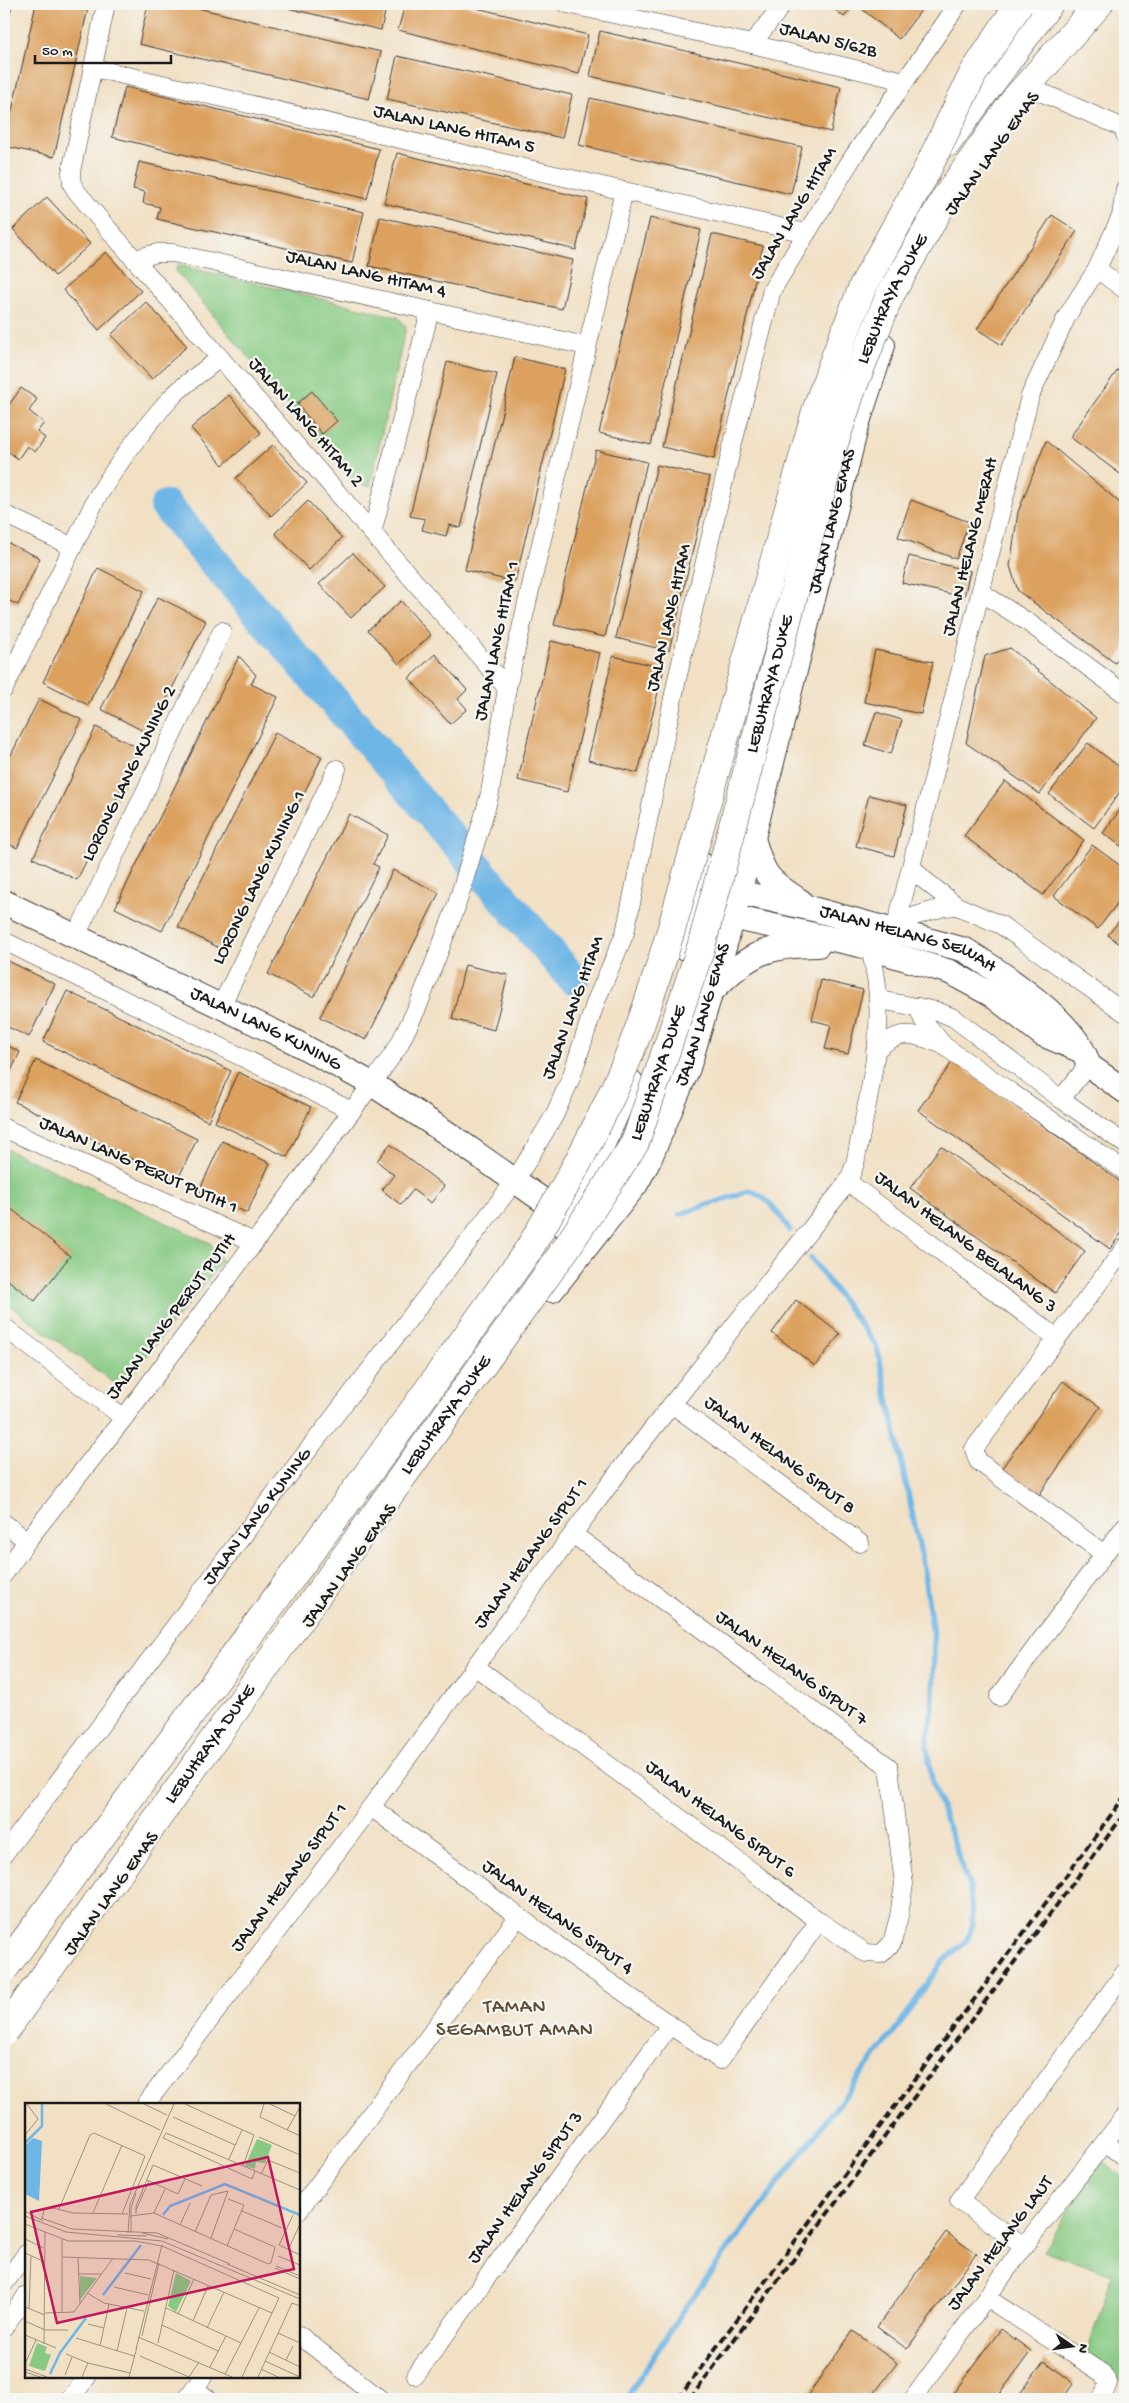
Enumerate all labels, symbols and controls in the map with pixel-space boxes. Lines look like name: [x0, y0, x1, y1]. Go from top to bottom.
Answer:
street label: JALAN 5/62B: [777, 18, 880, 65]
scale bar: [35, 32, 171, 64]
text: 50 m: [42, 43, 73, 61]
street label: JALAN LANG EMAS: [940, 87, 1046, 221]
street label: JALAN LANG HITAM 5: [371, 100, 537, 160]
street label: JALAN LANG HITAM: [746, 143, 844, 284]
street label: LEBUHRAYA DUKE: [852, 229, 934, 367]
street label: JALAN LANG HITAM 4: [284, 245, 448, 305]
street label: JALAN LANG HITAM 2: [242, 353, 368, 493]
street label: JALAN LANG EMAS: [803, 446, 862, 596]
street label: JALAN HELANG MERAH: [938, 455, 1004, 639]
street label: JALAN LANG HITAM: [642, 541, 698, 694]
street label: JALAN LANG HITAM 1: [470, 559, 526, 723]
street label: LEBUHRAYA DUKE: [741, 611, 800, 756]
street label: LORONG LANG KUNING 2: [78, 683, 182, 865]
street label: LORONG LANG KUNING 1: [208, 787, 312, 969]
street label: JALAN HELANG SEWAH: [817, 900, 1000, 978]
street label: JALAN LANG HITAM: [537, 933, 611, 1083]
street label: JALAN LANG EMAS: [670, 940, 736, 1090]
street label: JALAN LANG KUNING: [186, 982, 346, 1077]
street label: LEBUHRAYA DUKE: [625, 1001, 692, 1144]
street label: JALAN LANG PERUT PUTIH 1: [35, 1112, 241, 1220]
street label: JALAN HELANG BELALANG 3: [869, 1167, 1061, 1319]
street label: JALAN LANG PERUT PUTIH: [102, 1229, 242, 1405]
street label: LEBUHRAYA DUKE: [396, 1350, 498, 1480]
street label: JALAN HELANG SIPUT 8: [699, 1392, 859, 1520]
street label: JALAN LANG KUNING: [198, 1443, 318, 1590]
street label: JALAN HELANG SIPUT 1: [470, 1474, 594, 1634]
street label: JALAN LANG EMAS: [297, 1499, 403, 1633]
street label: JALAN HELANG SIPUT 7: [710, 1606, 873, 1733]
street label: LEBUHRAYA DUKE: [160, 1679, 262, 1809]
street label: JALAN HELANG SIPUT 6: [640, 1756, 800, 1884]
street label: JALAN HELANG SIPUT 1: [227, 1799, 353, 1957]
street label: JALAN LANG EMAS: [59, 1827, 165, 1961]
street label: JALAN HELANG SIPUT 4: [477, 1855, 637, 1981]
district label: TAMAN SEGAMBUT AMAN: [436, 1997, 594, 2043]
inset map: [25, 2103, 300, 2378]
street label: JALAN HELANG SIPUT 3: [463, 2107, 589, 2269]
street label: JALAN HELANG LAUT: [943, 2172, 1059, 2316]
north arrow: [1046, 2320, 1096, 2370]
text: N: [1073, 2342, 1092, 2355]

